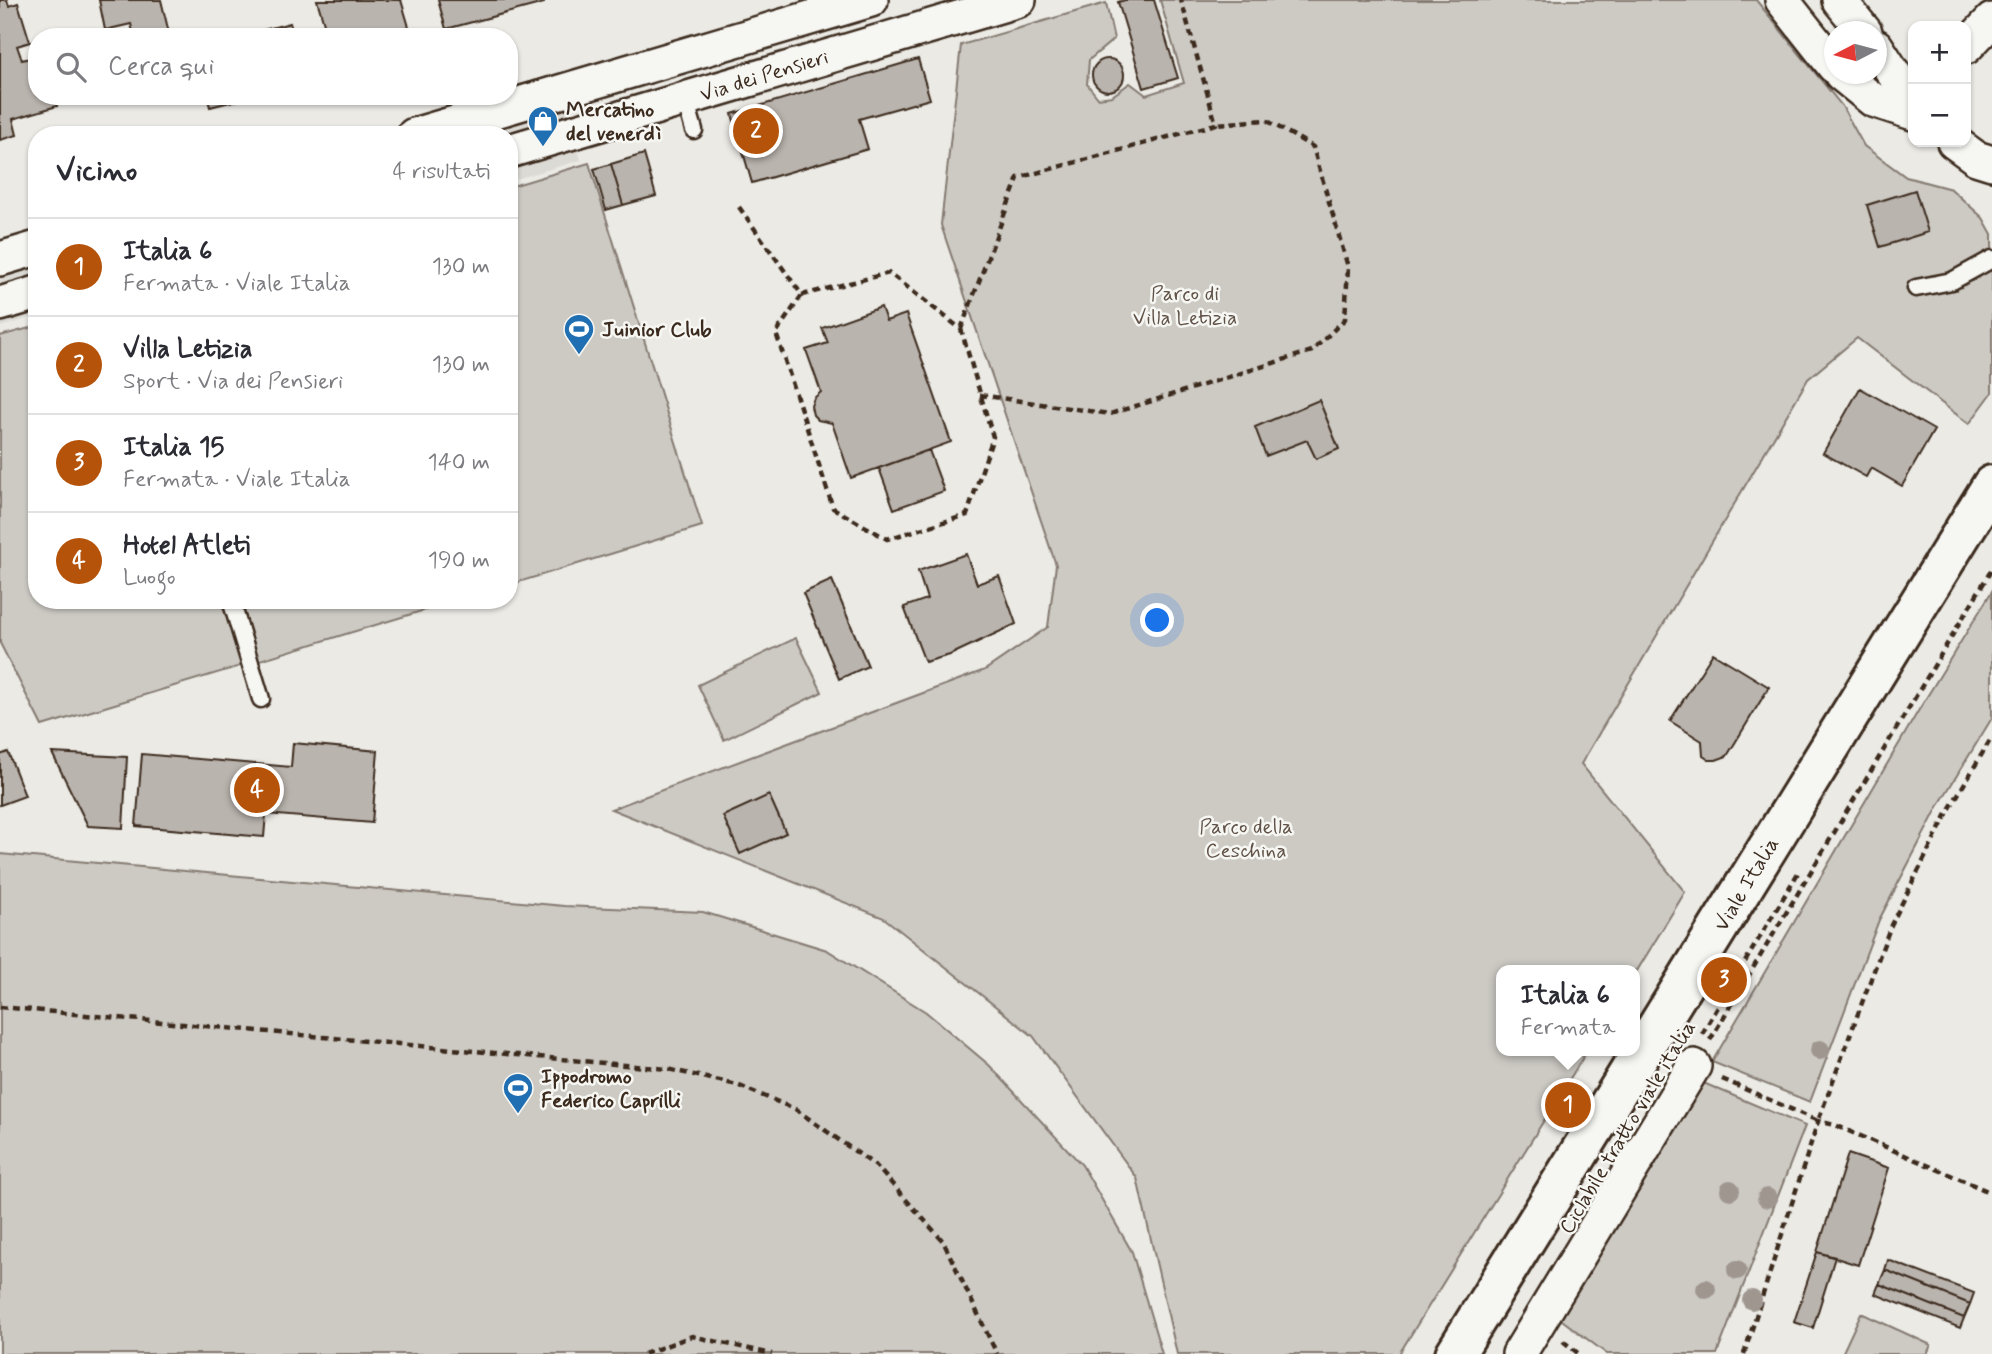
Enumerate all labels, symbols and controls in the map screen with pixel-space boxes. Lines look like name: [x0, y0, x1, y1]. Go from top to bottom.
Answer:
north arrow: [1824, 21, 1887, 84]
map controls: [1908, 21, 1971, 147]
button: +: [1908, 21, 1971, 84]
search box: [28, 28, 518, 105]
street label: Via dei Pensieri: [697, 43, 832, 109]
icon: search: [52, 48, 90, 86]
text: Cerca qui: [108, 50, 214, 84]
button: −: [1908, 84, 1971, 147]
place label: Mercatino del venerdì: [566, 96, 661, 148]
shop icon: Mercatino del venerdì: [526, 104, 560, 148]
pin: 2: [733, 105, 779, 157]
text: Vicino: [56, 152, 137, 191]
text: 4 risultati: [393, 157, 490, 187]
text: Italia 6: [123, 235, 212, 269]
text: 1: [74, 252, 84, 282]
text: 130 m: [432, 252, 490, 282]
text: Fermata · Viale Italia: [123, 269, 351, 299]
park label: Parco di Villa Letizia: [1133, 280, 1237, 332]
sports icon: Juinior Club: [562, 312, 596, 356]
place label: Juinior Club: [602, 316, 712, 344]
text: Villa Letizia: [123, 333, 252, 367]
text: 2: [73, 350, 85, 380]
text: 130 m: [432, 350, 490, 380]
text: Sport · Via dei Pensieri: [123, 367, 343, 397]
text: Italia 15: [123, 431, 224, 465]
text: 3: [74, 448, 84, 478]
text: 140 m: [427, 448, 490, 478]
text: Fermata · Viale Italia: [123, 465, 351, 495]
text: Hotel Atleti: [123, 529, 250, 563]
text: 4: [72, 546, 86, 576]
text: 190 m: [428, 546, 490, 576]
text: Luogo: [123, 563, 176, 593]
your location: [1140, 603, 1174, 637]
pin: 4: [234, 764, 280, 816]
park label: Parco della Ceschina: [1199, 813, 1293, 865]
street label: Viale Italia: [1708, 832, 1786, 937]
pin: 3: [1701, 954, 1747, 1006]
popup: [1496, 965, 1640, 1056]
text: Italia 6: [1521, 979, 1610, 1013]
text: Fermata: [1521, 1013, 1615, 1043]
street label: Ciclabile tratto viale italia: [1553, 1016, 1703, 1239]
place label: Ippodromo Federico Caprilli: [541, 1063, 681, 1115]
sports icon: Ippodromo Federico Caprilli: [501, 1071, 535, 1115]
pin: 1: [1545, 1079, 1591, 1131]

